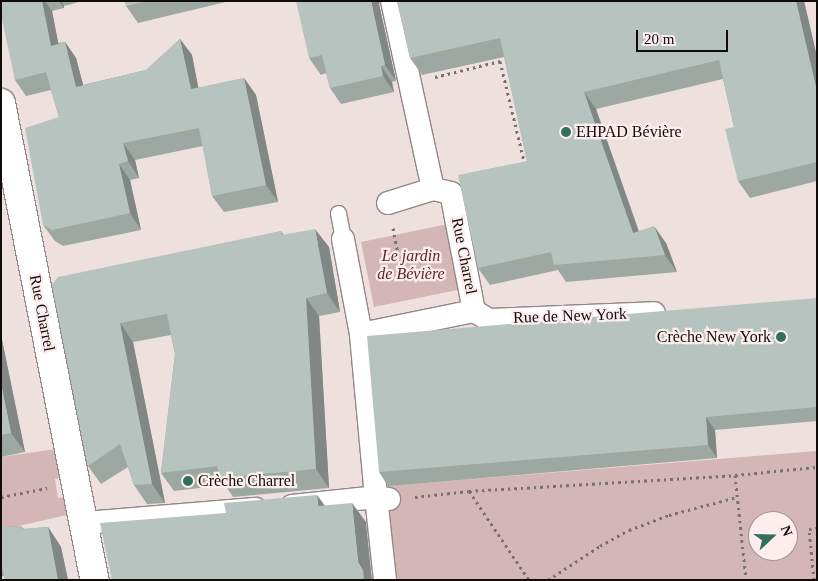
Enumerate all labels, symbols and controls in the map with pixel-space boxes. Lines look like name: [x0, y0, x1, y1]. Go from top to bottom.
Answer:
scale bar: [638, 20, 730, 52]
text: 20 m: [644, 31, 674, 47]
place label: EHPAD Bévière: [576, 122, 682, 142]
marker: EHPAD Bévière: [560, 126, 572, 138]
street label: Rue Charrel: [447, 216, 481, 296]
park label: Le jardin de Bévière: [377, 246, 445, 284]
street label: Rue Charrel: [25, 273, 59, 353]
street label: Rue de New York: [513, 304, 627, 328]
place label: Crèche New York: [656, 327, 771, 347]
marker: Crèche New York: [775, 331, 787, 343]
place label: Crèche Charrel: [198, 471, 295, 491]
marker: Crèche Charrel: [182, 475, 194, 487]
north arrow: [748, 511, 798, 561]
text: N: [778, 523, 795, 538]

